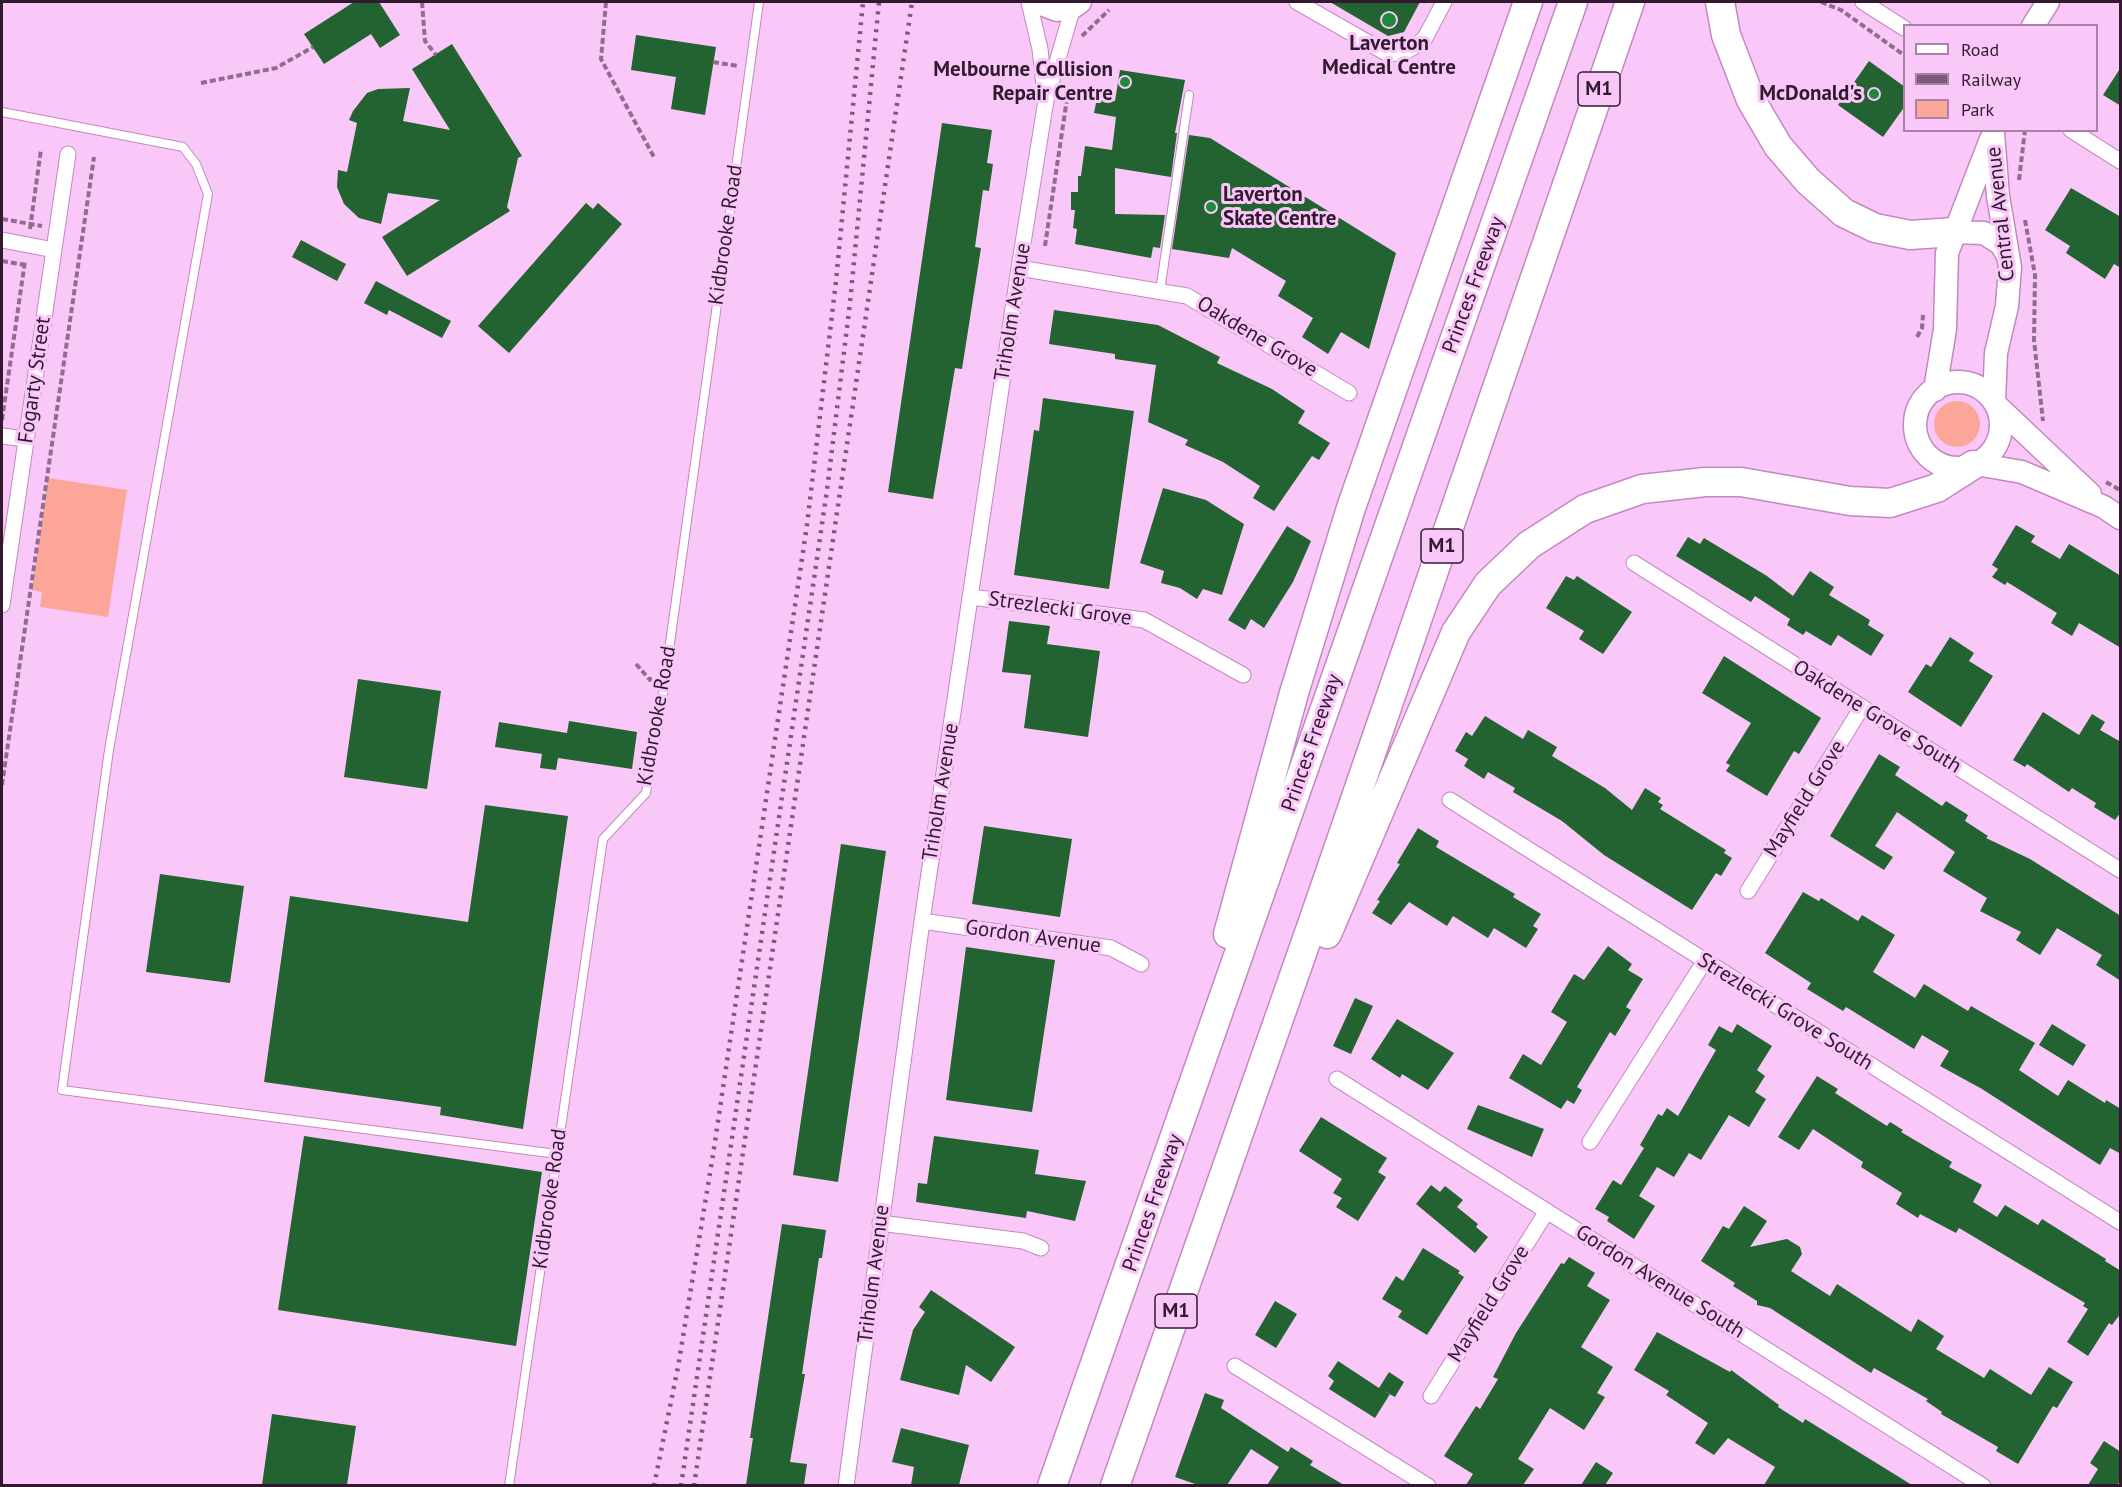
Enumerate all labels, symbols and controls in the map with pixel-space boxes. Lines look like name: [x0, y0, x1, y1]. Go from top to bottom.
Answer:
marker: Laverton Medical Centre: [1380, 11, 1398, 29]
legend: [1903, 24, 2098, 132]
place label: Laverton Medical Centre: [1322, 31, 1456, 81]
text: Road: [1961, 38, 1999, 61]
place label: Melbourne Collision Repair Centre: [933, 57, 1113, 107]
text: Railway: [1961, 68, 2021, 91]
road number: M1: [1578, 72, 1620, 106]
marker: Melbourne Collision Repair Centre: [1118, 75, 1132, 89]
place label: McDonald's: [1759, 81, 1862, 107]
marker: McDonald's: [1867, 87, 1881, 101]
text: Park: [1961, 98, 1994, 121]
street label: Central Avenue: [1981, 145, 2021, 283]
street label: Kidbrooke Road: [704, 163, 748, 307]
place label: Laverton Skate Centre: [1223, 182, 1337, 232]
marker: Laverton Skate Centre: [1204, 200, 1218, 214]
street label: Princes Freeway: [1438, 213, 1510, 357]
street label: Triholm Avenue: [990, 241, 1036, 383]
street label: Oakdene Grove: [1192, 291, 1322, 383]
street label: Fogarty Street: [14, 315, 56, 445]
road number: M1: [1421, 529, 1463, 563]
street label: Strezlecki Grove: [987, 586, 1133, 632]
street label: Kidbrooke Road: [632, 644, 682, 788]
street label: Oakdene Grove South: [1788, 655, 1966, 779]
street label: Princes Freeway: [1277, 671, 1347, 815]
street label: Triholm Avenue: [918, 721, 964, 863]
street label: Mayfield Grove: [1759, 736, 1851, 862]
street label: Gordon Avenue: [964, 915, 1102, 959]
street label: Strezlecki Grove South: [1693, 948, 1877, 1076]
street label: Kidbrooke Road: [528, 1127, 572, 1271]
street label: Princes Freeway: [1118, 1131, 1188, 1275]
street label: Triholm Avenue: [853, 1203, 895, 1345]
street label: Gordon Avenue South: [1571, 1220, 1749, 1344]
street label: Mayfield Grove: [1443, 1241, 1535, 1367]
road number: M1: [1155, 1294, 1197, 1328]

